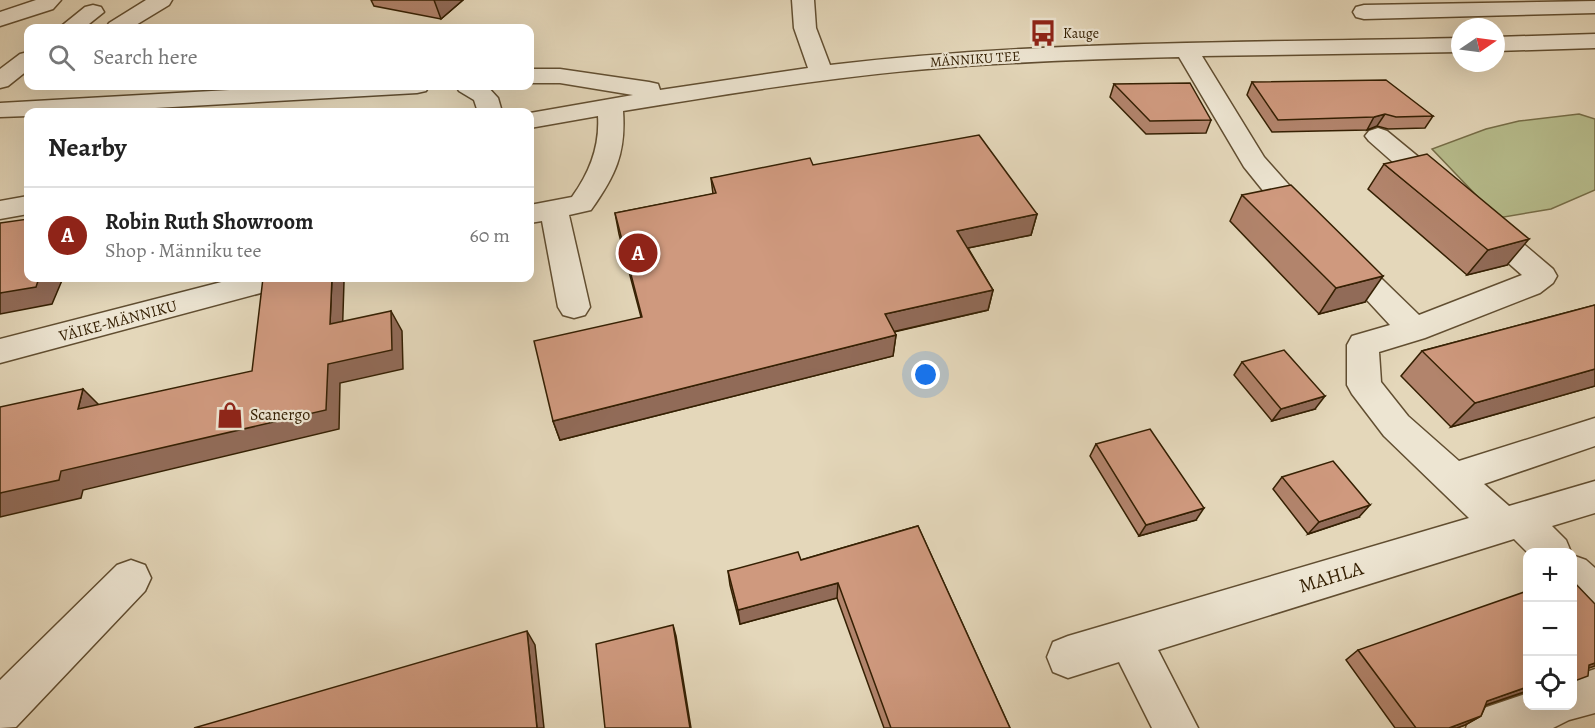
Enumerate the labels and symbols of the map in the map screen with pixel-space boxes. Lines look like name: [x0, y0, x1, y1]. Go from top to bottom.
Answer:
bus stop icon: Kauge: [1028, 18, 1058, 48]
north arrow: [1451, 18, 1505, 72]
place label: Kauge: [1063, 24, 1099, 43]
street label: MÄNNIKU TEE: [929, 46, 1021, 72]
pin: A: [618, 230, 658, 276]
street label: VÄIKE-MÄNNIKU: [56, 295, 180, 348]
your location: [911, 360, 940, 389]
shop icon: Scanergo: [215, 400, 245, 430]
place label: Scanergo: [250, 404, 310, 426]
street label: MAHLA: [1295, 554, 1367, 600]

